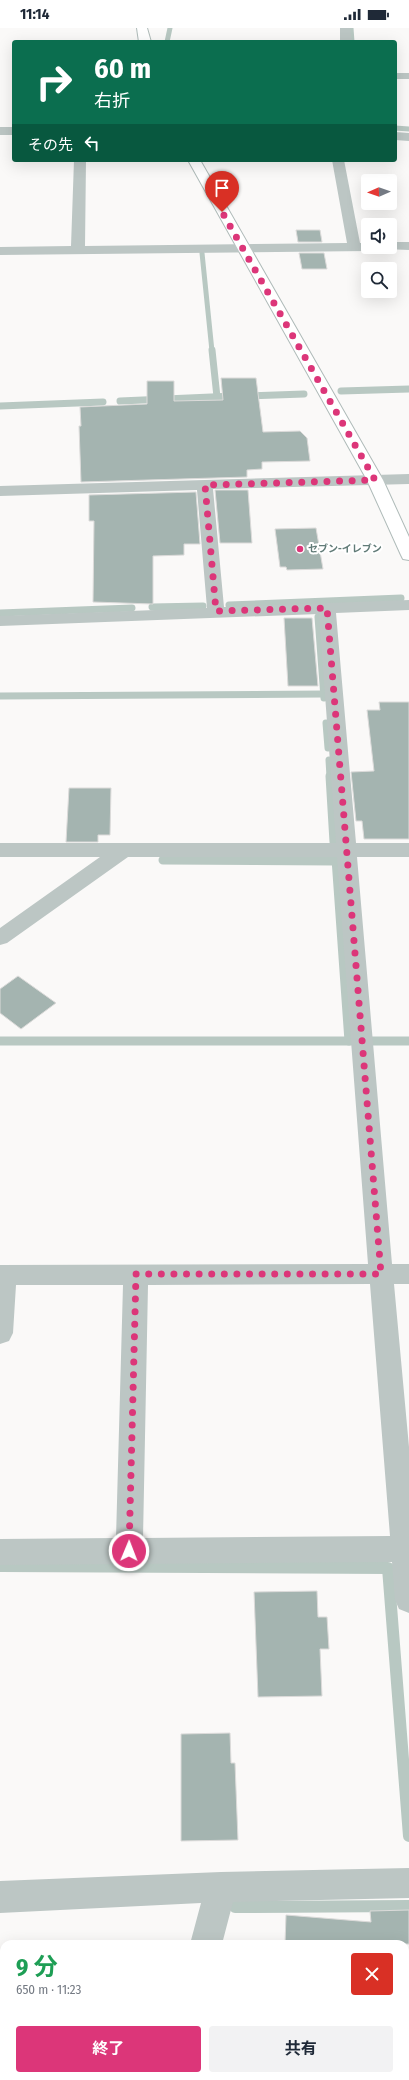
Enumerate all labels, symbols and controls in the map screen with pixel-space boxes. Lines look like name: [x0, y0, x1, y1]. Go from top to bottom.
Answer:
text: 11:14: [20, 5, 49, 23]
text: 60 m: [94, 52, 151, 85]
icon: right: [28, 56, 80, 108]
text: 右折: [94, 90, 130, 112]
icon: left: [81, 132, 103, 154]
text: その先: [28, 136, 73, 154]
pin: [205, 171, 239, 212]
north arrow: [361, 174, 397, 210]
map controls: [361, 174, 397, 298]
icon: arrive: [211, 177, 233, 199]
button: sound: [361, 218, 397, 254]
button: search: [361, 262, 397, 298]
place label: セブン-イレブン: [308, 543, 382, 555]
marker: セブン-イレブン: [295, 544, 305, 554]
position arrow: [108, 1530, 150, 1572]
text: 9 分: [16, 1953, 57, 1981]
button: close: [351, 1953, 393, 1995]
text: 650 m · 11:23: [16, 1982, 81, 1997]
button: 終了: [16, 2026, 201, 2072]
button: 共有: [209, 2026, 393, 2072]

